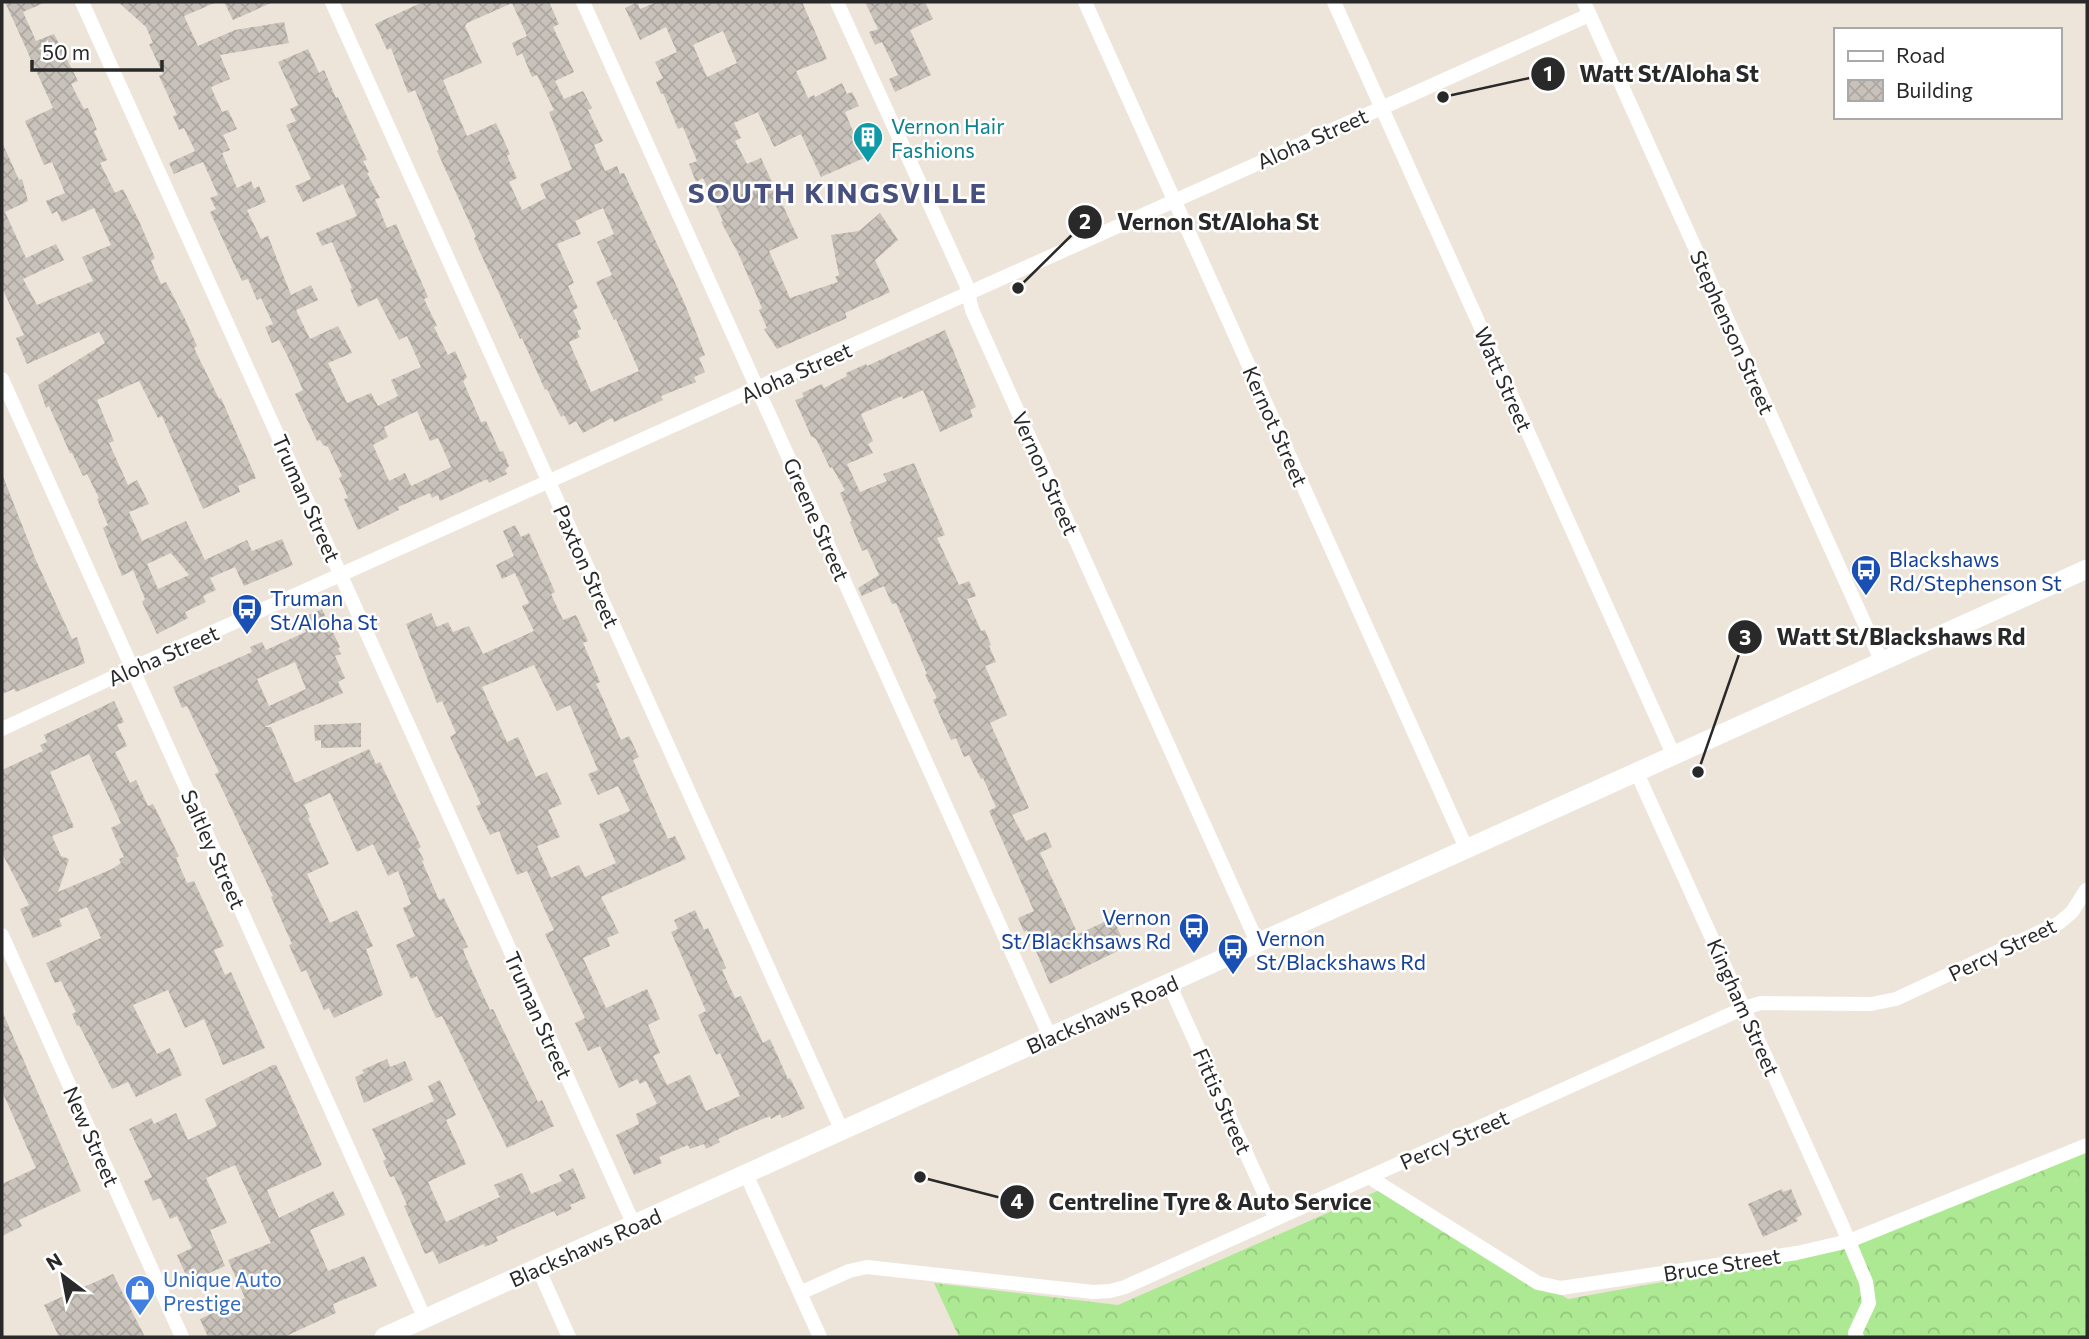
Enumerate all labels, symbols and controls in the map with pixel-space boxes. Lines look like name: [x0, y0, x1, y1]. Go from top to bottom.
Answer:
scale bar: [32, 28, 161, 72]
legend: [1834, 28, 2061, 119]
text: 50 m: [42, 39, 90, 64]
text: Road: [1896, 42, 1945, 67]
callout: Watt St/Aloha St: [1530, 52, 1773, 96]
text: Watt St/Aloha St: [1579, 59, 1759, 87]
text: 1: [1543, 60, 1553, 85]
text: Building: [1896, 77, 1973, 102]
street label: Aloha Street: [1253, 102, 1371, 174]
place label: Vernon Hair Fashions: [891, 113, 1005, 162]
building icon: Vernon Hair Fashions: [851, 120, 885, 164]
district label: SOUTH KINGSVILLE: [688, 175, 988, 209]
callout: Vernon St/Aloha St: [1068, 200, 1333, 244]
text: Vernon St/Aloha St: [1117, 207, 1319, 235]
text: 2: [1079, 208, 1091, 233]
street label: Stephenson Street: [1686, 246, 1780, 418]
street label: Watt Street: [1470, 323, 1538, 435]
street label: Aloha Street: [737, 336, 855, 408]
street label: Kernot Street: [1238, 362, 1314, 490]
street label: Vernon Street: [1008, 407, 1084, 539]
street label: Truman Street: [268, 431, 346, 565]
street label: Greene Street: [779, 454, 855, 584]
street label: Paxton Street: [549, 501, 625, 631]
place label: Blackshaws Rd/Stephenson St: [1889, 546, 2062, 595]
bus stop icon: Blackshaws Rd/Stephenson St: [1849, 553, 1883, 597]
place label: Truman St/Aloha St: [270, 585, 378, 634]
bus stop icon: Truman St/Aloha St: [230, 592, 264, 636]
callout: Watt St/Blackshaws Rd: [1728, 615, 2040, 659]
street label: Aloha Street: [104, 619, 222, 691]
text: Watt St/Blackshaws Rd: [1777, 622, 2025, 650]
text: 3: [1739, 624, 1751, 649]
street label: Saltley Street: [177, 786, 251, 912]
place label: Vernon St/Blackhsaws Rd: [1001, 904, 1171, 953]
bus stop icon: Vernon St/Blackhsaws Rd: [1177, 911, 1211, 955]
street label: Percy Street: [1944, 912, 2060, 986]
place label: Vernon St/Blackshaws Rd: [1256, 925, 1426, 974]
bus stop icon: Vernon St/Blackshaws Rd: [1216, 932, 1250, 976]
street label: Kingham Street: [1703, 934, 1785, 1080]
street label: Truman Street: [500, 948, 578, 1082]
street label: Blackshaws Road: [1022, 969, 1182, 1059]
street label: Fittis Street: [1189, 1044, 1257, 1158]
street label: New Street: [59, 1082, 125, 1190]
street label: Percy Street: [1396, 1104, 1512, 1174]
callout: Centreline Tyre & Auto Service: [999, 1180, 1385, 1224]
text: Centreline Tyre & Auto Service: [1048, 1187, 1372, 1215]
text: 4: [1011, 1188, 1024, 1213]
street label: Blackshaws Road: [505, 1202, 665, 1292]
north arrow: [28, 1241, 98, 1311]
street label: Bruce Street: [1662, 1242, 1782, 1286]
text: N: [42, 1248, 66, 1275]
place label: Unique Auto Prestige: [163, 1266, 282, 1315]
shop icon: Unique Auto Prestige: [123, 1273, 157, 1317]

